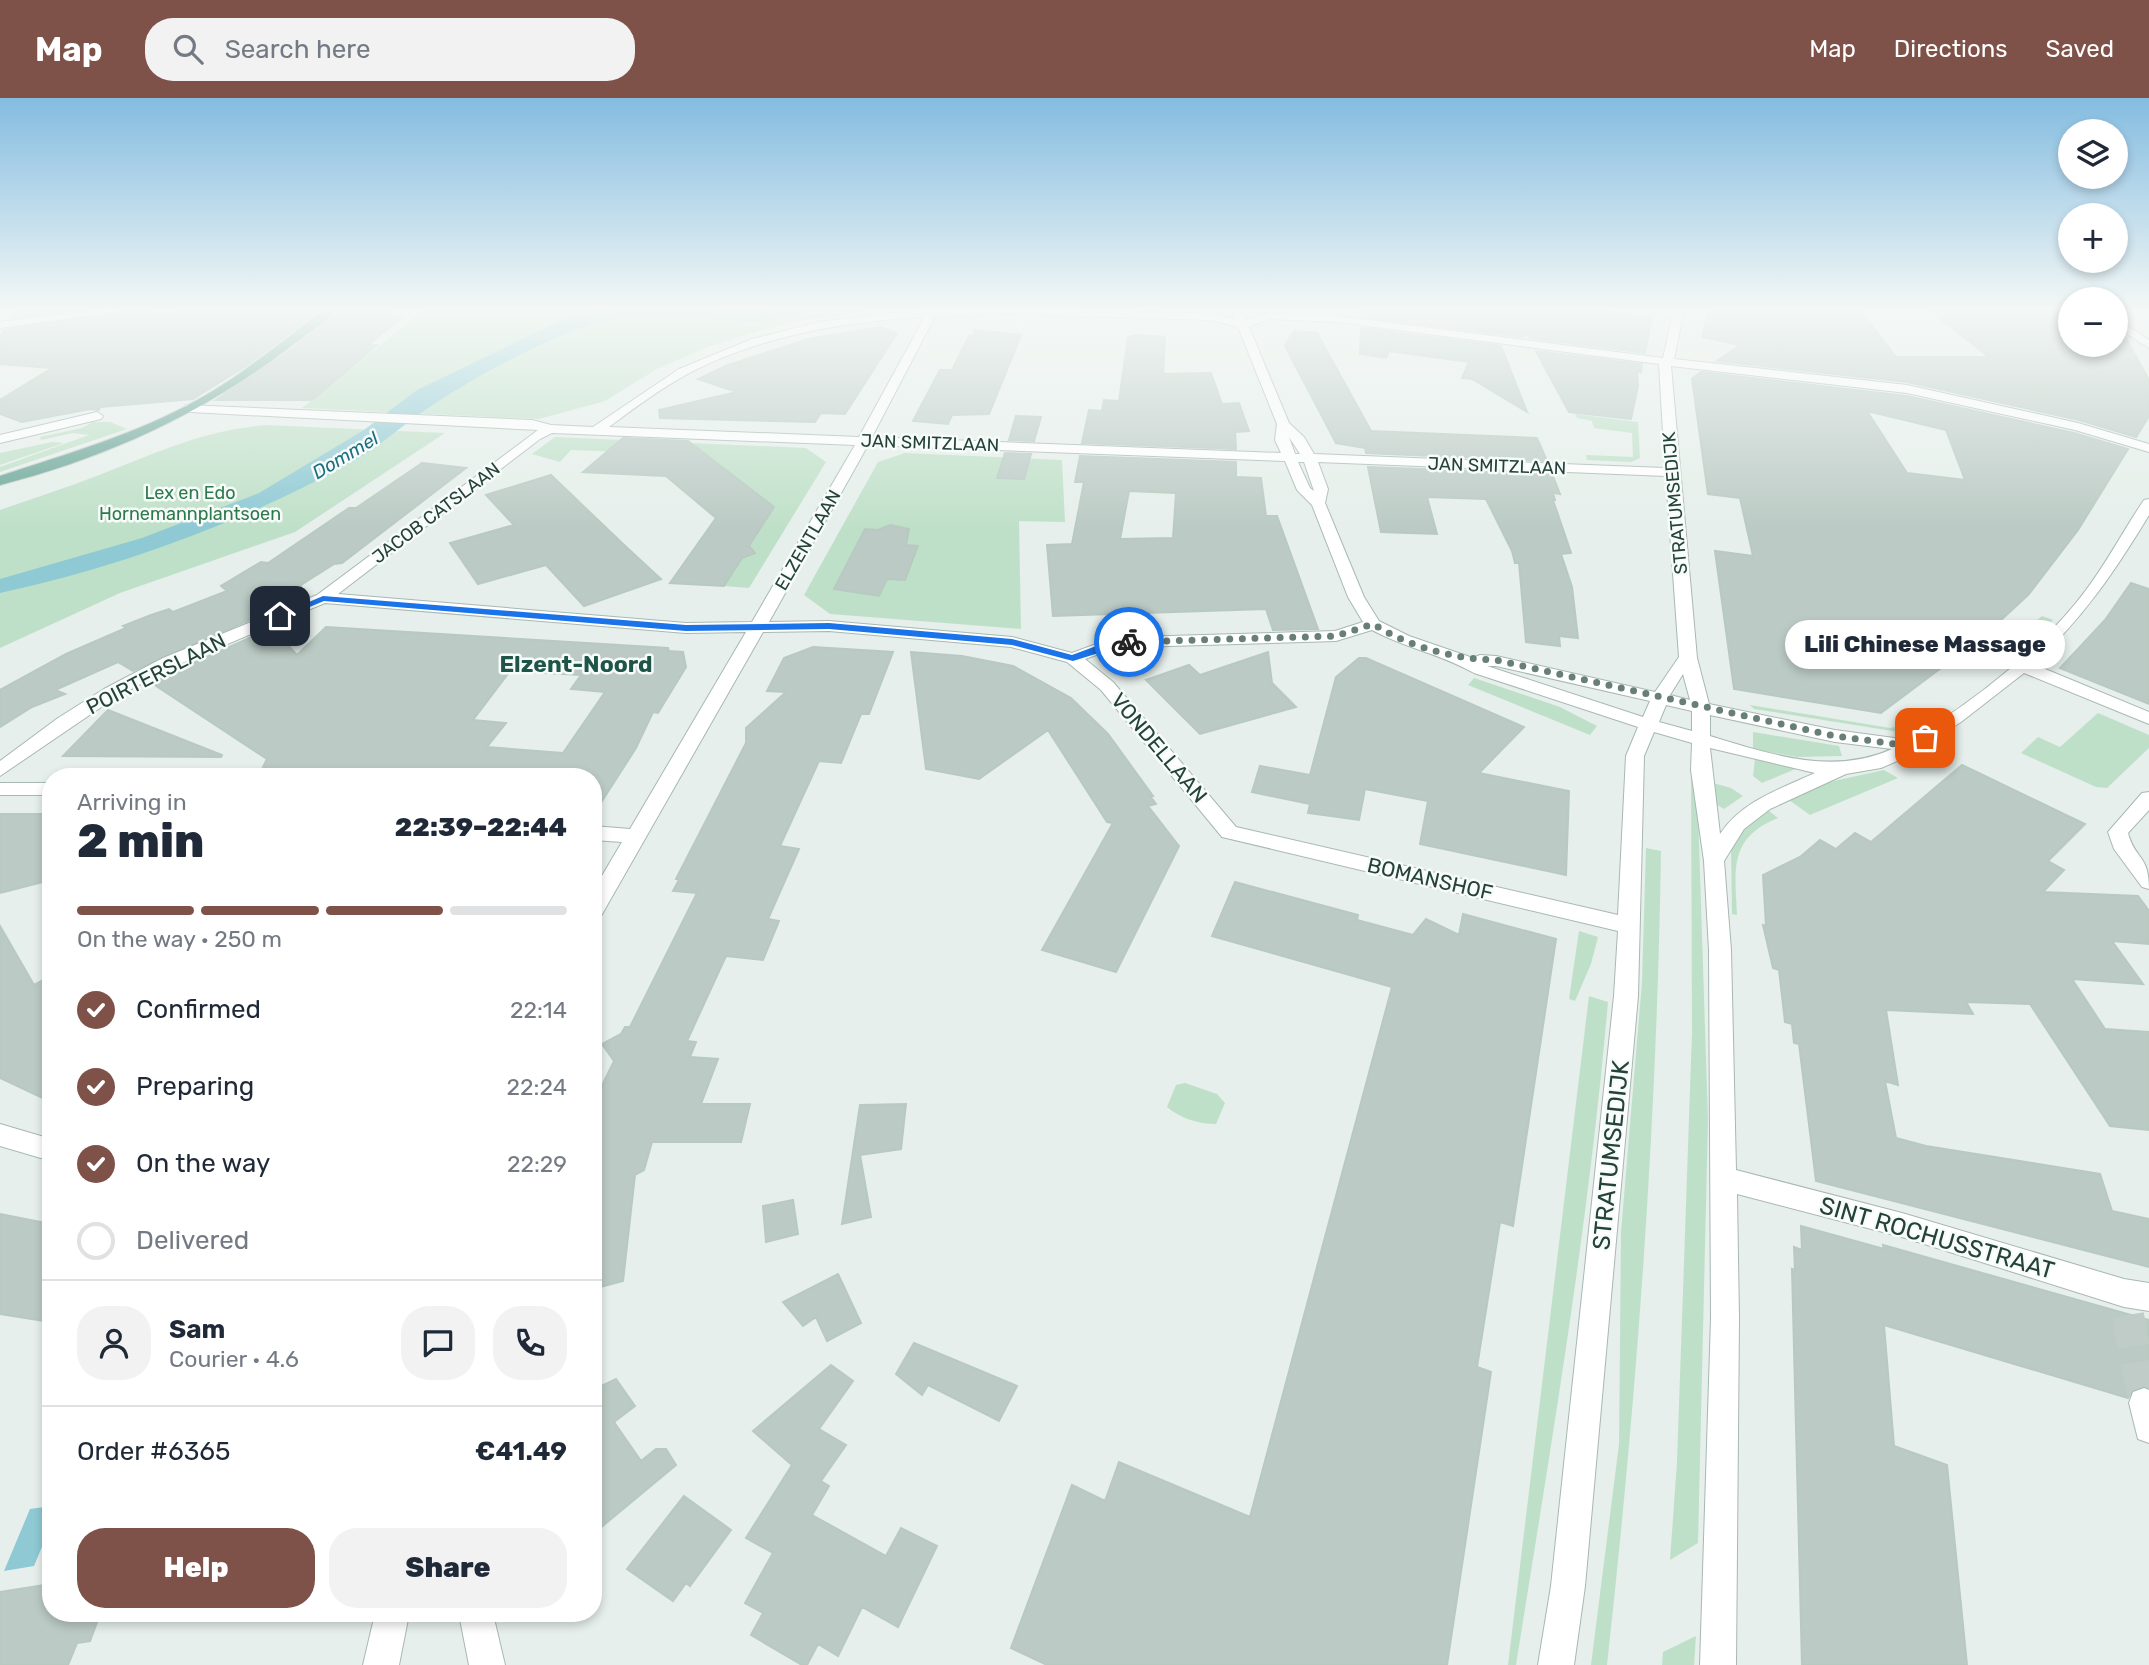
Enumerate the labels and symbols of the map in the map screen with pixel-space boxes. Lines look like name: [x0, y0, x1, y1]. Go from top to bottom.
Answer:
water label: Dommel: [308, 427, 383, 484]
street label: JAN SMITZLAAN: [860, 430, 1000, 456]
street label: STRATUMSEDIJK: [1658, 431, 1692, 575]
street label: JAN SMITZLAAN: [1427, 453, 1567, 479]
street label: JACOB CATSLAAN: [368, 458, 504, 568]
park label: Lex en Edo Hornemannplantsoen: [99, 482, 281, 525]
street label: ELZENTLAAN: [770, 486, 846, 594]
pin: [250, 586, 310, 646]
courier: [1094, 607, 1164, 677]
callout: Lili Chinese Massage: [1785, 619, 2065, 668]
street label: POIRTERSLAAN: [82, 628, 230, 719]
district label: Elzent-Noord: [499, 650, 653, 678]
street label: VONDELLAAN: [1106, 688, 1213, 808]
pin: [1895, 708, 1955, 768]
street label: BOMANSHOF: [1365, 852, 1495, 905]
street label: STRATUMSEDIJK: [1587, 1058, 1635, 1251]
street label: SINT ROCHUSSTRAAT: [1816, 1191, 2058, 1285]

